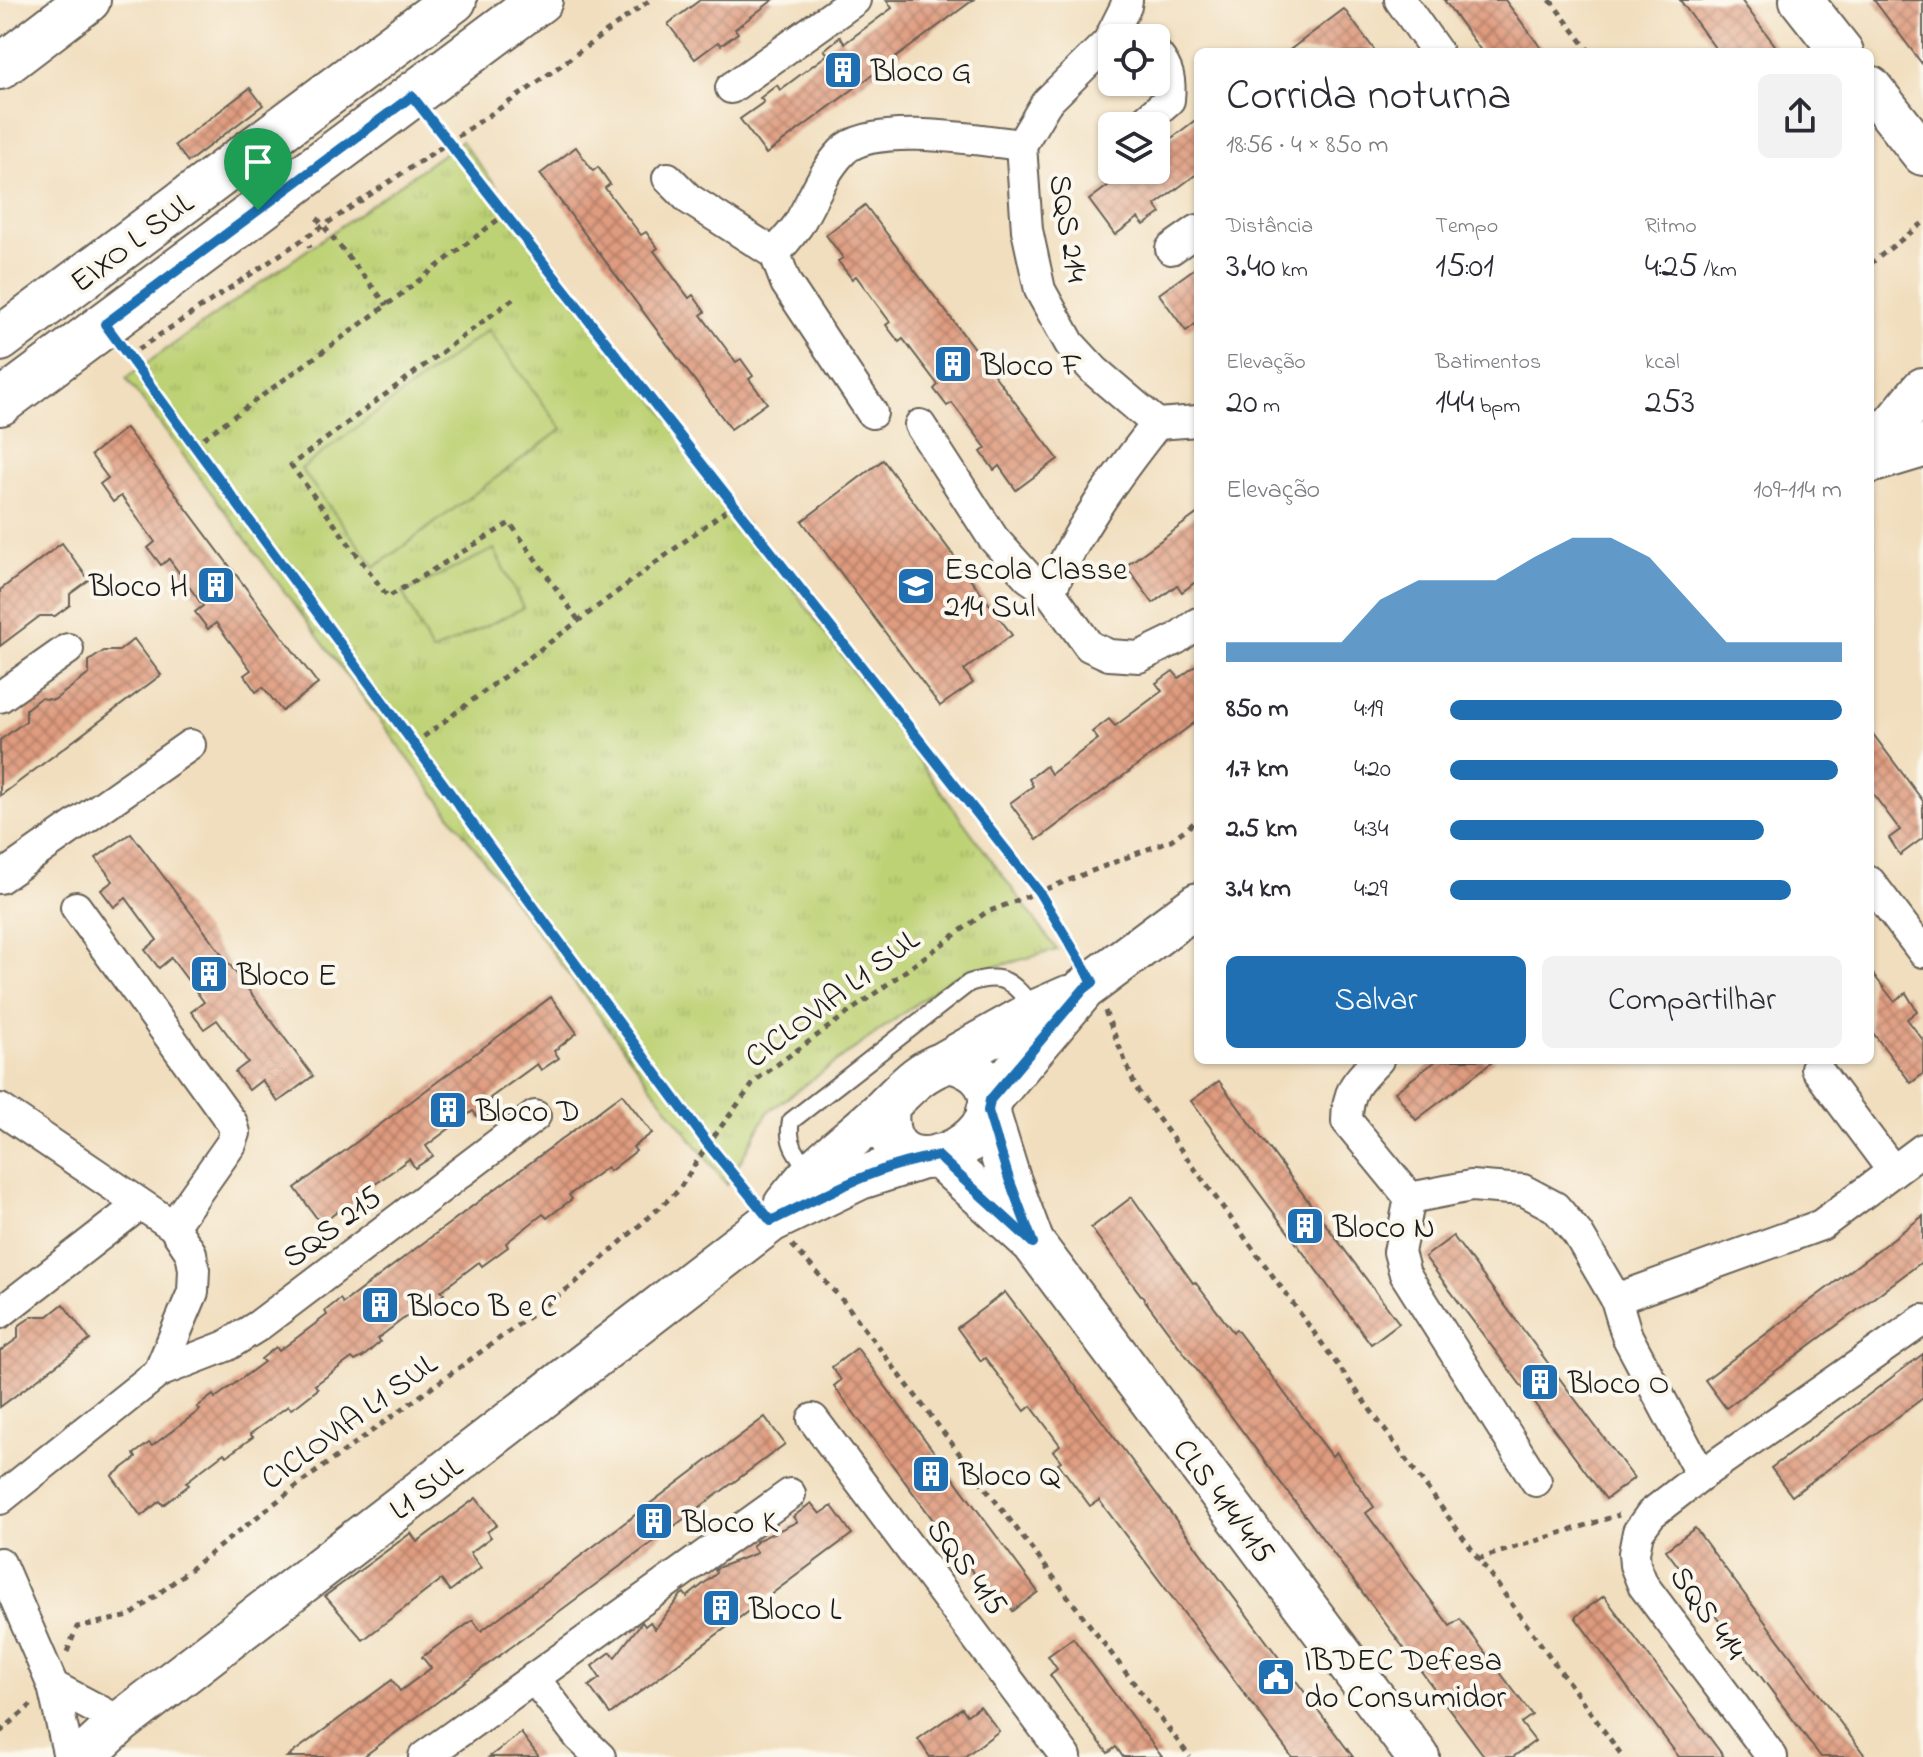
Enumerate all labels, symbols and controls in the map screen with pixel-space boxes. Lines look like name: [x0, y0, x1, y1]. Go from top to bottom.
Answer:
map controls: [1098, 24, 1170, 184]
button: locate: [1098, 24, 1170, 96]
building icon: Bloco G: [822, 49, 864, 91]
place label: Bloco G: [870, 50, 972, 97]
text: Corrida noturna: [1226, 65, 1511, 129]
button: share: [1758, 74, 1842, 158]
button: layers: [1098, 112, 1170, 184]
text: 18:56 · 4 × 850 m: [1226, 127, 1388, 165]
pin: [224, 128, 292, 210]
icon: arrive: [236, 140, 280, 184]
street label: SQS 214: [1034, 171, 1099, 286]
street label: EIXO L SUL: [61, 182, 205, 306]
text: Distância: [1226, 211, 1313, 243]
text: Tempo: [1435, 211, 1498, 243]
text: Ritmo: [1645, 211, 1697, 243]
text: 3.40: [1226, 243, 1276, 293]
text: 15:01: [1435, 243, 1494, 293]
text: 4:25: [1645, 243, 1698, 293]
text: km: [1276, 255, 1308, 287]
text: /km: [1698, 255, 1737, 287]
building icon: Bloco F: [932, 343, 974, 385]
place label: Bloco F: [980, 344, 1082, 391]
text: Elevação: [1226, 347, 1306, 379]
text: Batimentos: [1435, 347, 1541, 379]
text: kcal: [1645, 347, 1680, 379]
text: 20: [1226, 379, 1258, 429]
text: 144: [1435, 379, 1474, 429]
text: 253: [1645, 379, 1695, 429]
text: m: [1258, 391, 1280, 423]
text: bpm: [1474, 391, 1520, 423]
text: Elevação: [1226, 472, 1320, 510]
text: 109–114 m: [1753, 472, 1842, 510]
place label: Escola Classe 214 Sul: [944, 548, 1128, 632]
building icon: Bloco H: [195, 564, 237, 606]
place label: Bloco H: [88, 565, 188, 612]
school or university icon: Escola Classe 214 Sul: [895, 565, 937, 607]
text: 850 m: [1226, 691, 1289, 729]
text: 4:19: [1354, 691, 1383, 729]
text: 1.7 km: [1226, 751, 1288, 789]
text: 4:20: [1354, 751, 1391, 789]
text: 2.5 km: [1226, 811, 1297, 849]
text: 4:34: [1354, 811, 1388, 849]
text: 3.4 km: [1226, 871, 1291, 909]
text: 4:29: [1354, 871, 1388, 909]
street label: CICLOVIA L1 SUL: [736, 918, 931, 1081]
building icon: Bloco E: [188, 953, 230, 995]
place label: Bloco E: [236, 954, 337, 1001]
button: Salvar: [1226, 956, 1526, 1048]
button: Compartilhar: [1542, 956, 1842, 1048]
building icon: Bloco D: [427, 1089, 469, 1131]
place label: Bloco D: [475, 1090, 580, 1137]
street label: SQS 215: [273, 1176, 393, 1282]
building icon: Bloco N: [1284, 1205, 1326, 1247]
place label: Bloco N: [1332, 1206, 1435, 1253]
building icon: Bloco B e C: [359, 1284, 401, 1326]
place label: Bloco B e C: [407, 1285, 558, 1332]
street label: CICLOVIA L1 SUL: [252, 1343, 444, 1497]
building icon: Bloco O: [1519, 1361, 1561, 1403]
place label: Bloco O: [1567, 1362, 1670, 1409]
street label: CLS 414/415: [1159, 1430, 1285, 1575]
street label: L1 SUL: [381, 1446, 469, 1528]
building icon: Bloco Q: [910, 1453, 952, 1495]
place label: Bloco Q: [958, 1454, 1060, 1501]
building icon: Bloco K: [633, 1500, 675, 1542]
place label: Bloco K: [681, 1501, 778, 1548]
street label: SQS 415: [913, 1510, 1017, 1627]
street label: SQS 414: [1656, 1557, 1756, 1671]
building icon: Bloco L: [700, 1587, 742, 1629]
place label: Bloco L: [748, 1588, 841, 1635]
place label: IBDEC Defesa do Consumidor: [1304, 1639, 1506, 1723]
public building icon: IBDEC Defesa do Consumidor: [1255, 1656, 1297, 1698]

